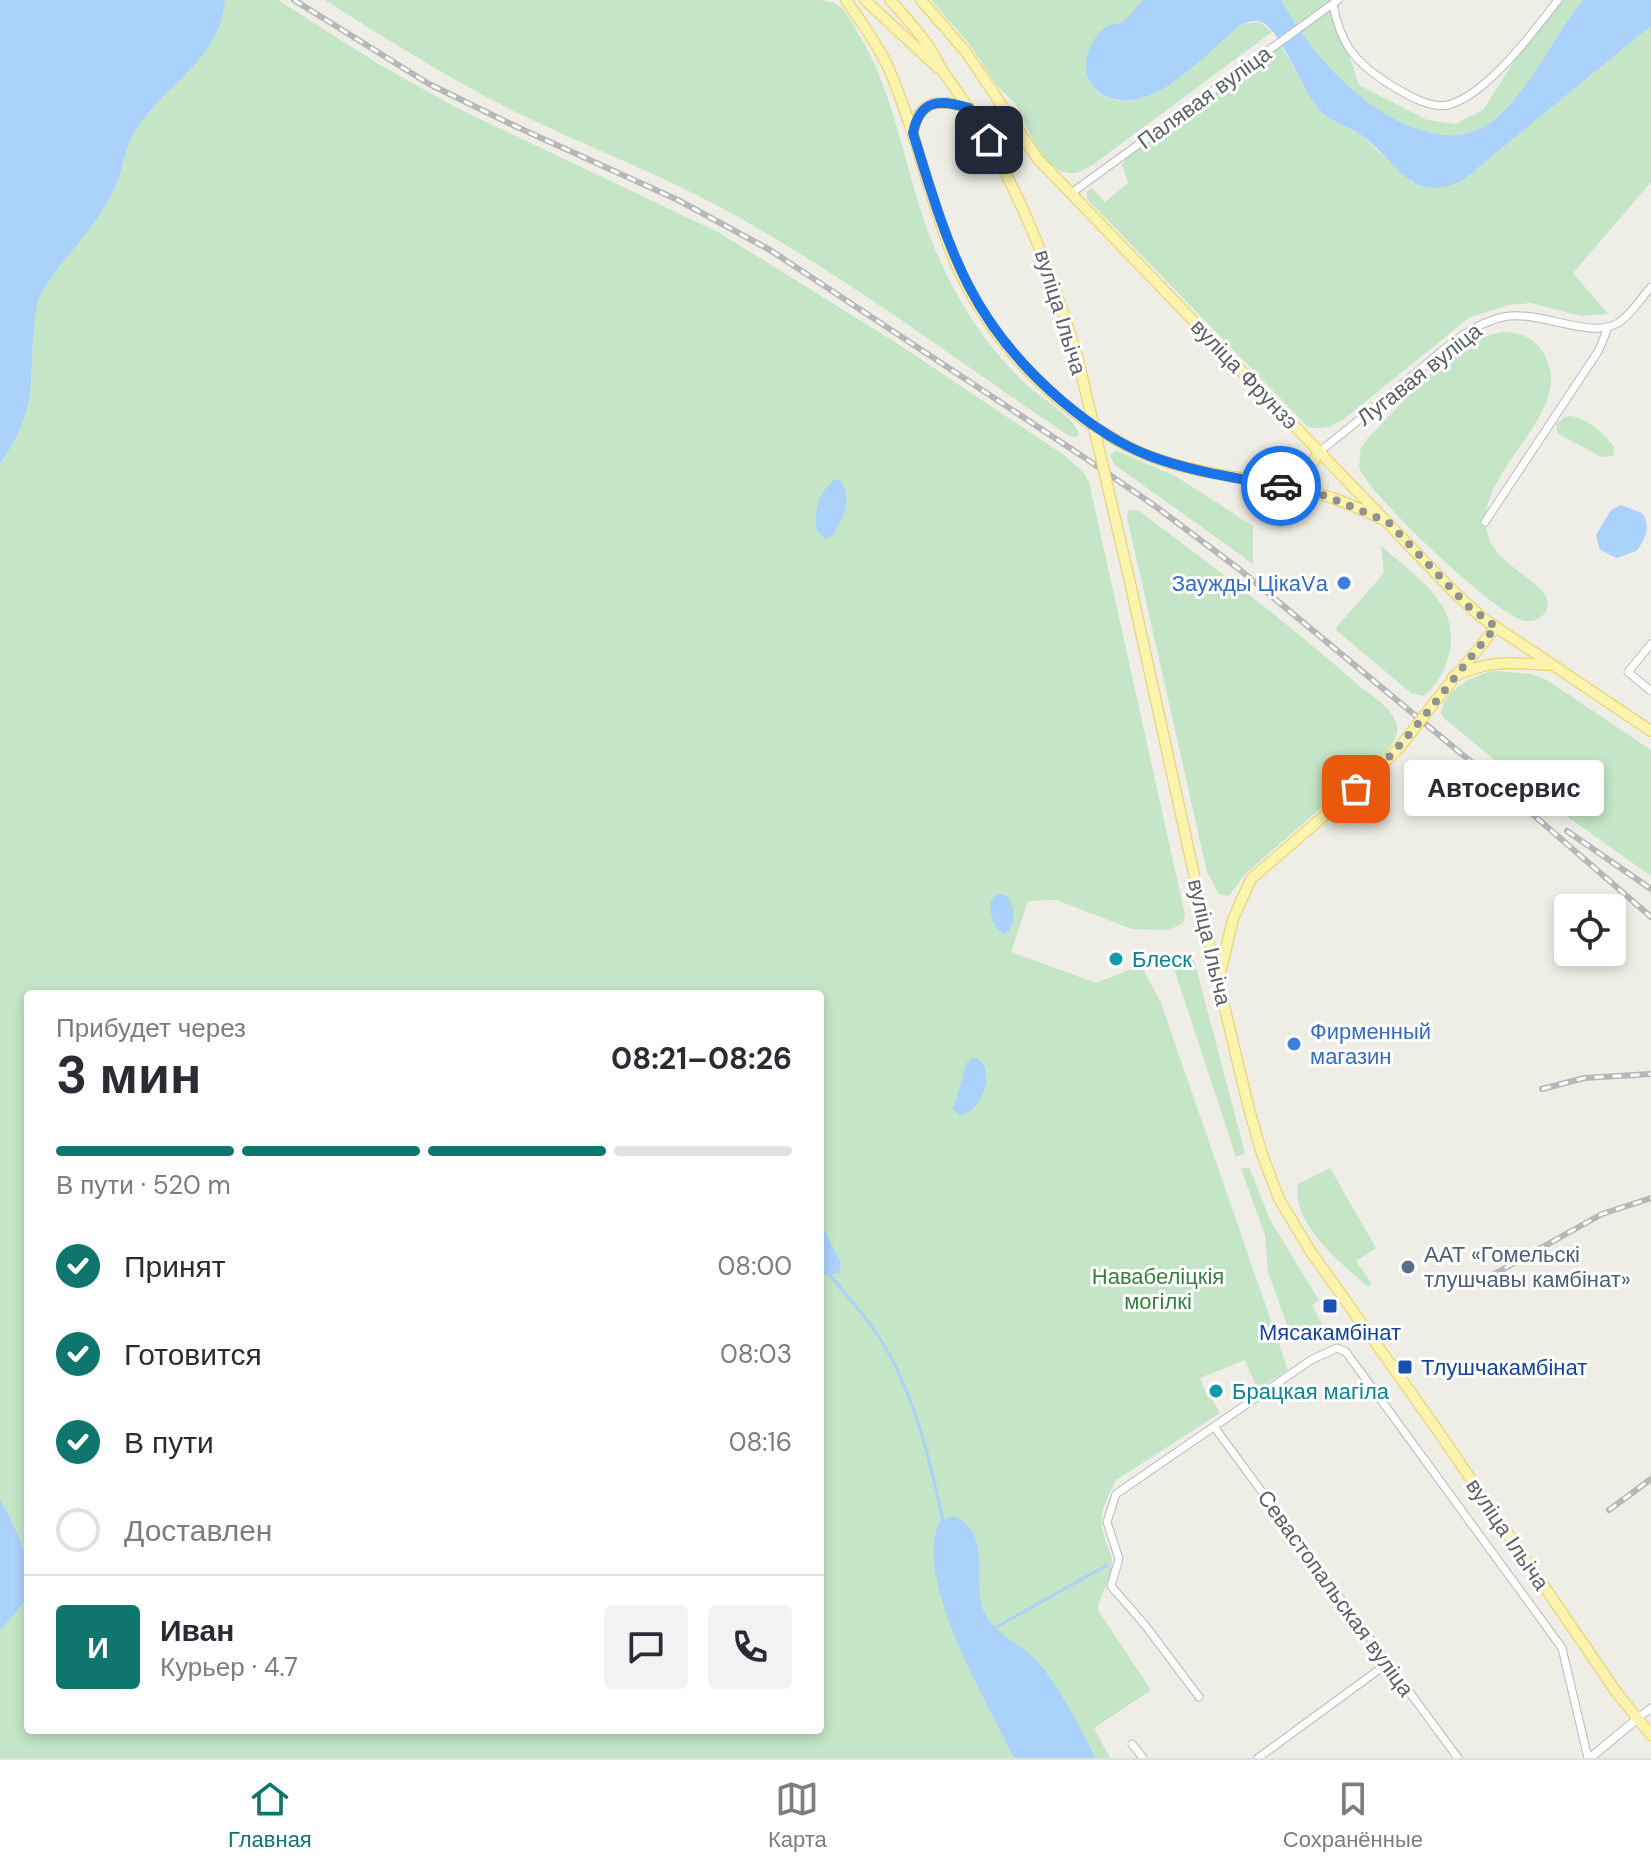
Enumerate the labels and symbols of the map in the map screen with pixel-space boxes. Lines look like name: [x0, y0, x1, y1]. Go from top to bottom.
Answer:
street label: Палявая вуліца: [1132, 39, 1278, 156]
pin: [955, 106, 1023, 174]
street label: вуліца Ільіча: [1028, 246, 1093, 379]
street label: вуліца Фрунзэ: [1184, 313, 1305, 436]
street label: Лугавая вуліца: [1351, 316, 1488, 432]
courier: [1241, 446, 1321, 526]
place label: Заужды ЦікаVа: [1172, 569, 1329, 598]
marker: Заужды ЦікаVа: [1335, 574, 1353, 592]
pin: [1322, 755, 1390, 823]
callout: Автосервис: [1404, 761, 1604, 817]
street label: вуліца Ільіча: [1181, 876, 1238, 1009]
place label: Блеск: [1132, 945, 1192, 974]
marker: Блеск: [1107, 950, 1125, 968]
place label: Фирменный магазин: [1310, 1017, 1431, 1071]
marker: Фирменный магазин: [1285, 1035, 1303, 1053]
place label: ААТ «Гомельскі тлушчавы камбінат»: [1424, 1240, 1631, 1294]
marker: ААТ «Гомельскі тлушчавы камбінат»: [1399, 1258, 1417, 1276]
park label: Навабеліцкія могілкі: [1092, 1262, 1224, 1316]
marker: Мясакамбінат: [1321, 1297, 1339, 1315]
place label: Мясакамбінат: [1259, 1318, 1401, 1347]
place label: Тлушчакамбінат: [1421, 1353, 1587, 1382]
marker: Тлушчакамбінат: [1396, 1358, 1414, 1376]
place label: Брацкая магіла: [1232, 1377, 1390, 1406]
marker: Брацкая магіла: [1207, 1382, 1225, 1400]
street label: вуліца Ільіча: [1459, 1473, 1556, 1597]
street label: Севастопальская вуліца: [1251, 1484, 1421, 1703]

